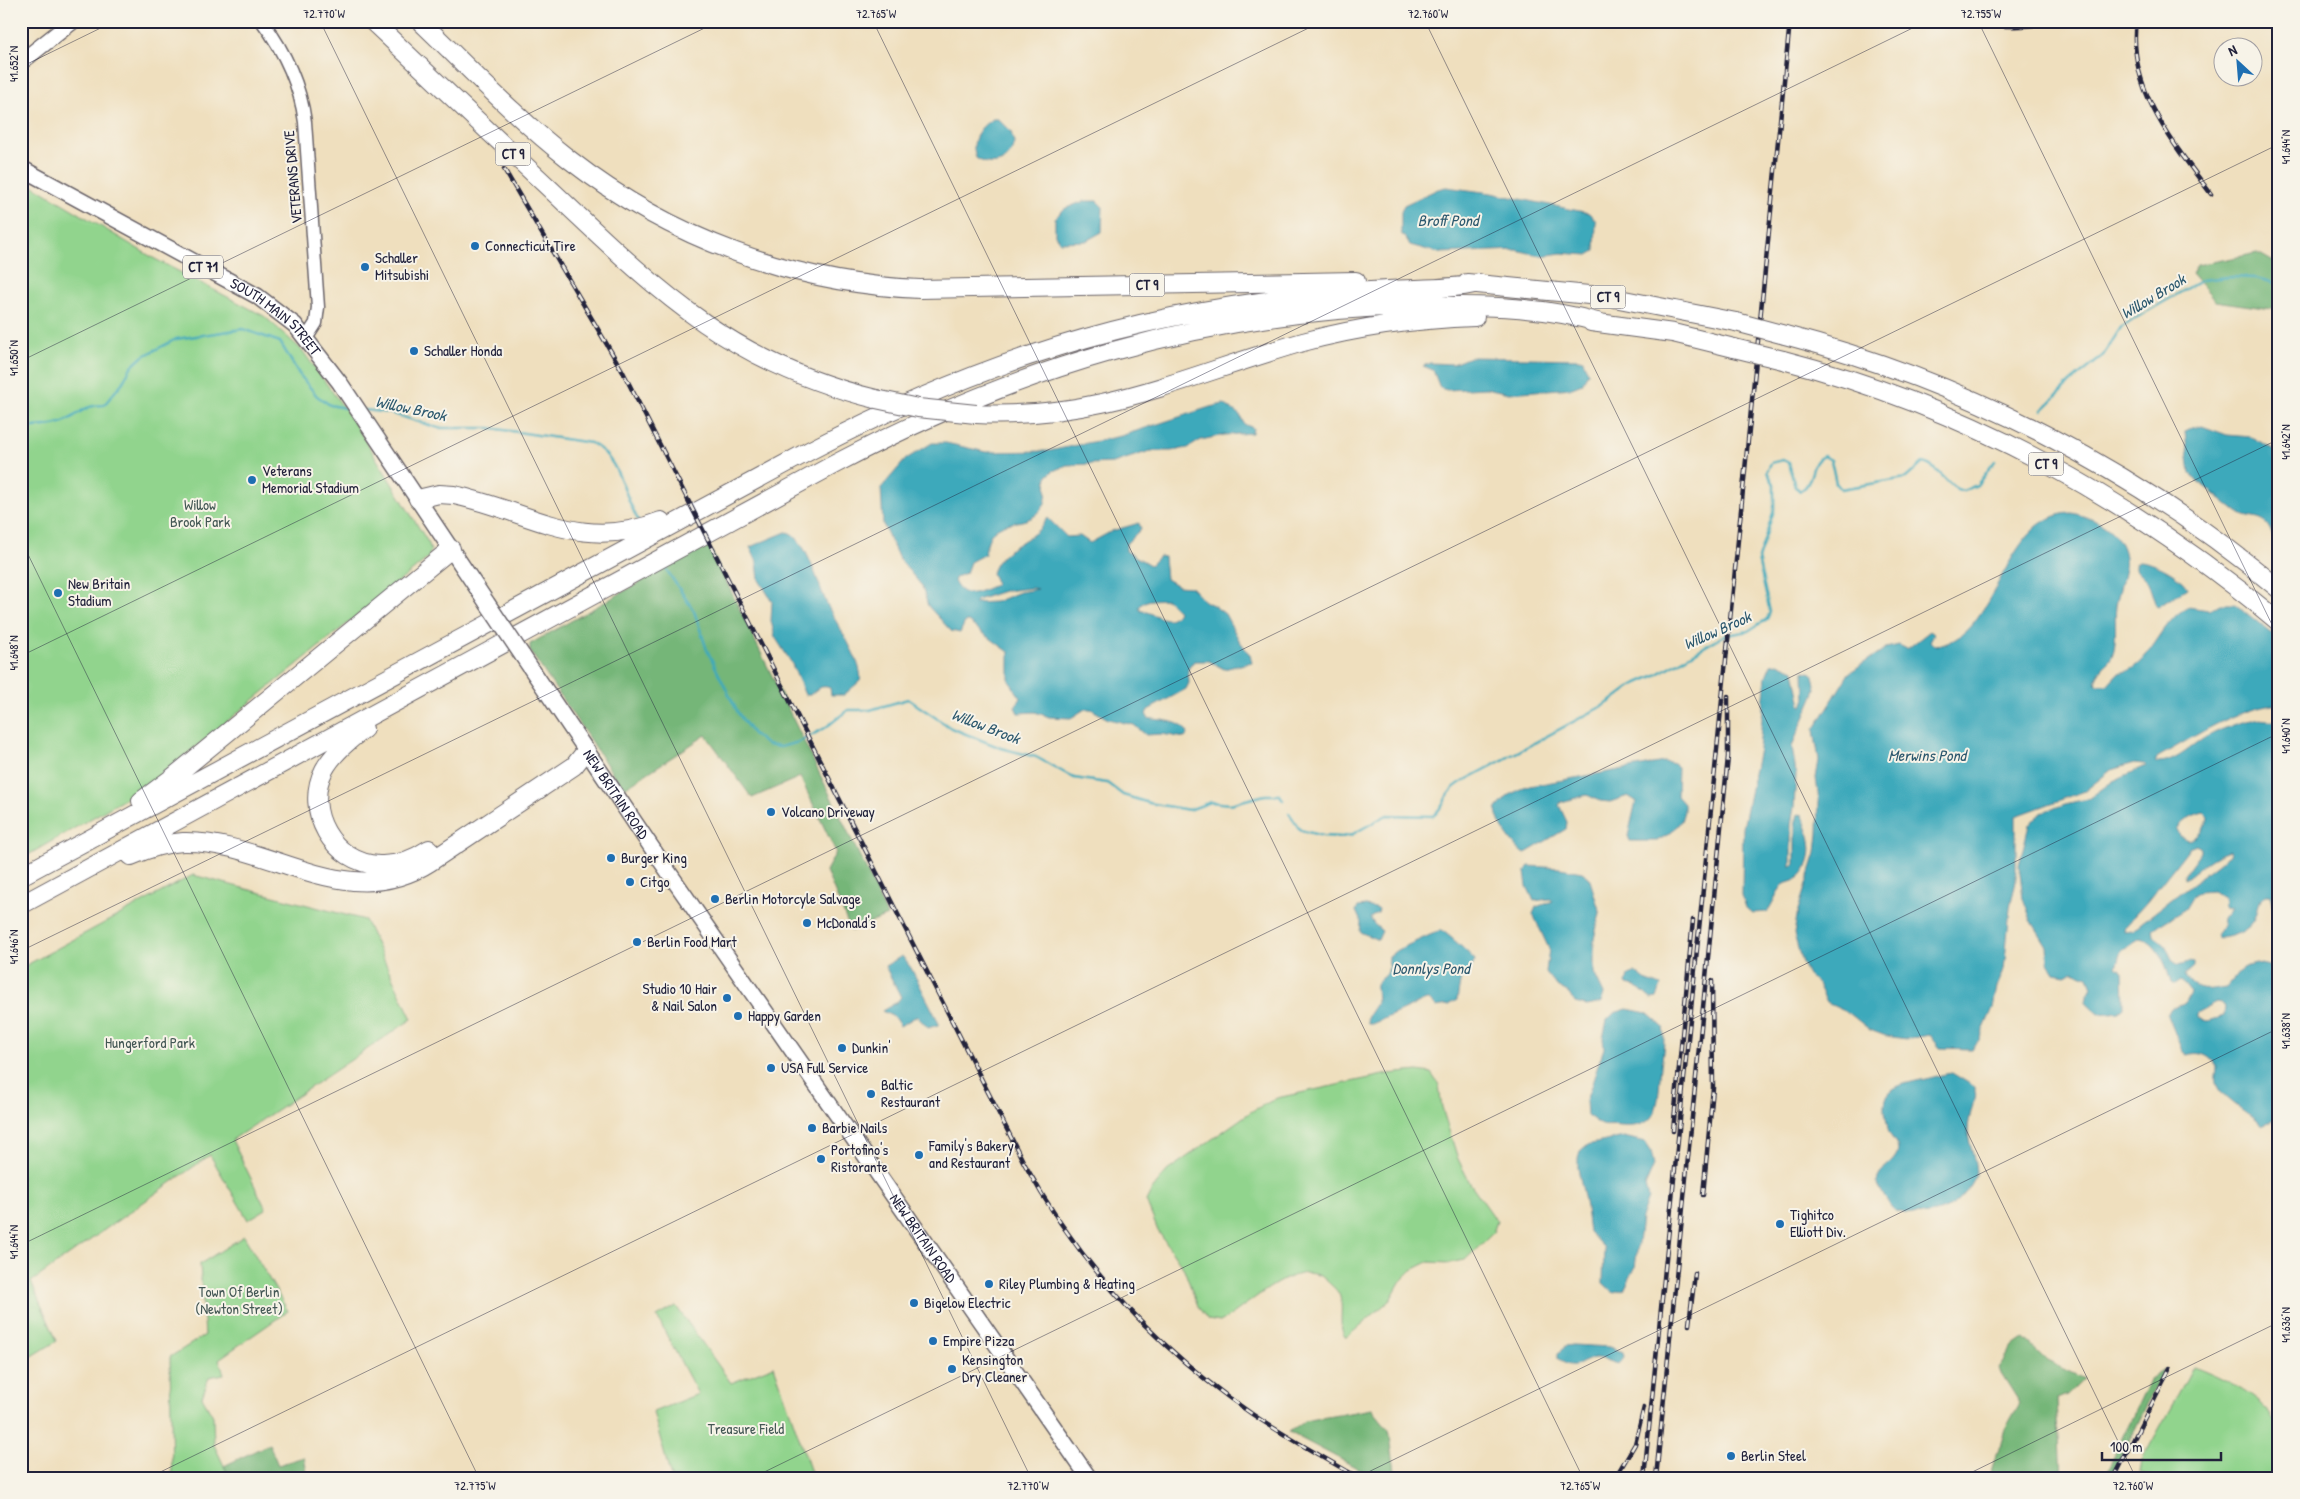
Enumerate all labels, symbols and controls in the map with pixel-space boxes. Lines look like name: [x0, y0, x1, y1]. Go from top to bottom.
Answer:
text: 72.770°W: [303, 5, 345, 22]
text: 72.765°W: [856, 5, 897, 22]
text: 72.760°W: [1408, 5, 1449, 22]
text: 72.755°W: [1961, 5, 2002, 22]
north arrow: [2212, 38, 2262, 88]
text: N: [2225, 39, 2240, 60]
text: 41.652°N: [5, 46, 22, 82]
street label: VETERANS DRIVE: [278, 129, 307, 225]
text: 41.644°N: [2277, 130, 2294, 164]
road number: CT 9: [496, 142, 530, 166]
water label: Broff Pond: [1418, 209, 1481, 231]
place label: Connecticut Tire: [485, 235, 576, 256]
marker: Connecticut Tire: [469, 240, 481, 252]
place label: Schaller Mitsubishi: [375, 247, 429, 285]
road number: CT 71: [183, 256, 223, 278]
marker: Schaller Mitsubishi: [359, 261, 371, 273]
water label: Willow Brook: [2117, 267, 2191, 324]
street label: SOUTH MAIN STREET: [227, 272, 327, 361]
road number: CT 9: [1130, 274, 1164, 296]
road number: CT 9: [1590, 286, 1626, 308]
text: 41.650°N: [5, 340, 22, 376]
place label: Schaller Honda: [424, 340, 502, 361]
marker: Schaller Honda: [408, 345, 420, 357]
water label: Willow Brook: [374, 390, 450, 426]
text: 41.642°N: [2277, 424, 2294, 460]
road number: CT 9: [2028, 452, 2064, 476]
place label: Veterans Memorial Stadium: [262, 460, 359, 498]
marker: Veterans Memorial Stadium: [246, 474, 258, 486]
park label: Willow Brook Park: [170, 494, 230, 532]
place label: New Britain Stadium: [68, 573, 130, 611]
marker: New Britain Stadium: [52, 587, 64, 599]
water label: Willow Brook: [1680, 605, 1755, 655]
text: 41.648°N: [5, 635, 22, 671]
water label: Willow Brook: [949, 703, 1025, 750]
text: 41.640°N: [2277, 718, 2294, 754]
water label: Merwins Pond: [1888, 744, 1969, 766]
street label: NEW BRITAIN ROAD: [578, 745, 655, 844]
place label: Volcano Driveway: [781, 801, 875, 822]
marker: Volcano Driveway: [765, 806, 777, 818]
place label: Burger King: [621, 847, 687, 868]
marker: Burger King: [605, 852, 617, 864]
place label: Citgo: [640, 871, 669, 892]
marker: Citgo: [624, 876, 636, 888]
place label: Berlin Motorcyle Salvage: [725, 888, 861, 909]
marker: Berlin Motorcyle Salvage: [709, 893, 721, 905]
place label: McDonald's: [817, 912, 876, 933]
marker: McDonald's: [801, 917, 813, 929]
text: 41.646°N: [5, 930, 22, 964]
place label: Berlin Food Mart: [647, 931, 738, 952]
marker: Berlin Food Mart: [631, 936, 643, 948]
water label: Donnlys Pond: [1393, 957, 1472, 979]
place label: Studio 10 Hair & Nail Salon: [643, 978, 717, 1016]
marker: Studio 10 Hair & Nail Salon: [721, 992, 733, 1004]
place label: Happy Garden: [748, 1005, 821, 1026]
marker: Happy Garden: [732, 1010, 744, 1022]
text: 41.638°N: [2277, 1013, 2294, 1049]
park label: Hungerford Park: [105, 1032, 195, 1053]
place label: Dunkin': [852, 1037, 891, 1058]
marker: Dunkin': [836, 1042, 848, 1054]
place label: USA Full Service: [781, 1057, 868, 1078]
marker: USA Full Service: [765, 1062, 777, 1074]
place label: Baltic Restaurant: [881, 1074, 941, 1112]
marker: Baltic Restaurant: [865, 1088, 877, 1100]
place label: Barbie Nails: [822, 1117, 887, 1138]
marker: Barbie Nails: [806, 1122, 818, 1134]
place label: Family's Bakery and Restaurant: [928, 1135, 1014, 1173]
place label: Portofino's Ristorante: [831, 1139, 889, 1177]
marker: Family's Bakery and Restaurant: [913, 1149, 925, 1161]
marker: Portofino's Ristorante: [815, 1153, 827, 1165]
street label: NEW BRITAIN ROAD: [885, 1189, 962, 1288]
place label: Tighitco Elliott Div.: [1790, 1204, 1846, 1242]
marker: Tighitco Elliott Div.: [1774, 1218, 1786, 1230]
text: 41.644°N: [5, 1225, 22, 1259]
place label: Riley Plumbing & Heating: [999, 1273, 1135, 1294]
marker: Riley Plumbing & Heating: [983, 1278, 995, 1290]
park label: Town Of Berlin (Newton Street): [195, 1281, 283, 1319]
place label: Bigelow Electric: [924, 1292, 1011, 1313]
marker: Bigelow Electric: [908, 1297, 920, 1309]
text: 41.636°N: [2277, 1307, 2294, 1343]
place label: Empire Pizza: [943, 1330, 1014, 1351]
marker: Empire Pizza: [927, 1335, 939, 1347]
place label: Kensington Dry Cleaner: [962, 1349, 1028, 1387]
marker: Kensington Dry Cleaner: [946, 1363, 958, 1375]
park label: Treasure Field: [708, 1418, 784, 1439]
scale bar: [2102, 1429, 2221, 1461]
text: 100 m: [2110, 1436, 2143, 1457]
place label: Berlin Steel: [1741, 1445, 1806, 1466]
marker: Berlin Steel: [1725, 1450, 1737, 1462]
text: 72.775°W: [454, 1477, 496, 1494]
text: 72.770°W: [1007, 1477, 1049, 1494]
text: 72.765°W: [1560, 1477, 1601, 1494]
text: 72.760°W: [2113, 1477, 2154, 1494]

